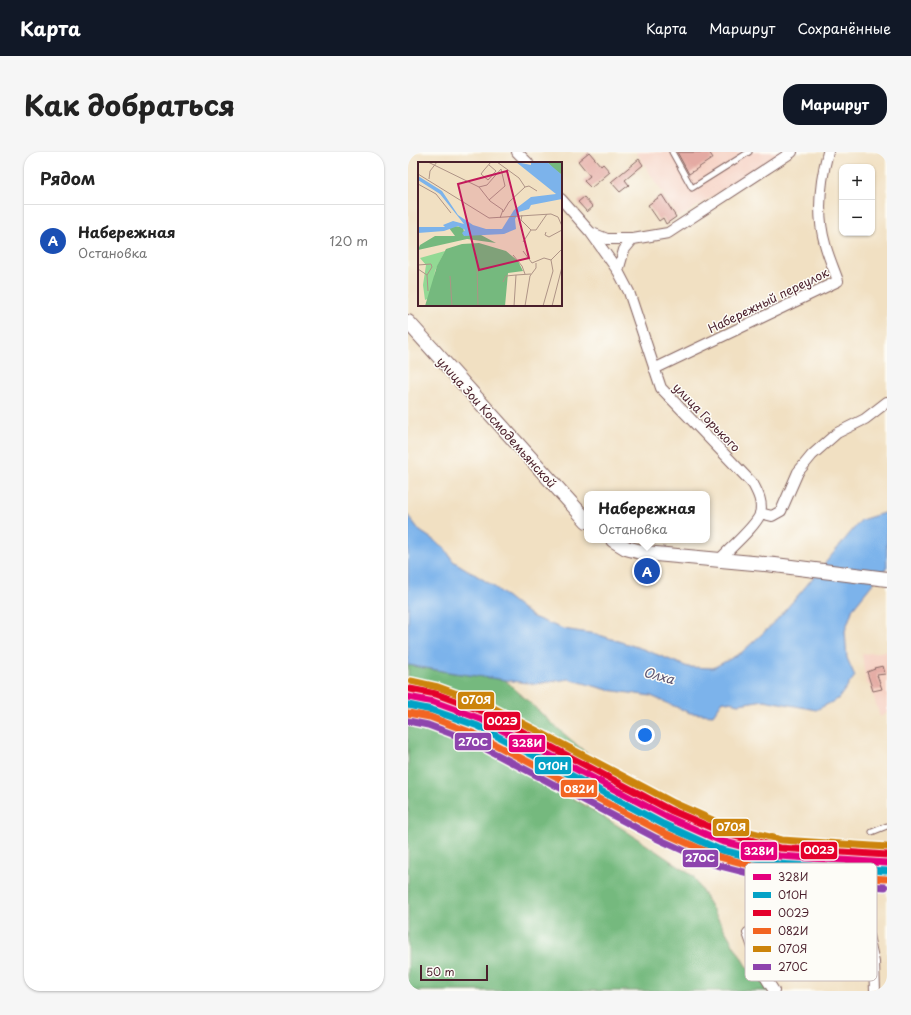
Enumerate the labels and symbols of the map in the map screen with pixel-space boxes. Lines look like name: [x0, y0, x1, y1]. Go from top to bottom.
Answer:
inset map: [418, 162, 562, 306]
street label: Набережный переулок: [704, 262, 832, 337]
street label: улица Зои Космодемьянской: [433, 352, 561, 492]
street label: улица Горького: [669, 378, 745, 456]
pin: A: [634, 556, 660, 586]
water label: Олха: [641, 662, 678, 688]
line badge: 070Я: [457, 691, 495, 710]
text: 070Я: [461, 691, 491, 708]
line badge: 002Э: [483, 711, 521, 731]
text: 002Э: [486, 712, 518, 729]
your location: [635, 725, 655, 745]
line badge: 270С: [454, 732, 492, 751]
text: 270С: [458, 733, 488, 750]
line badge: 328И: [508, 734, 546, 753]
text: 328И: [512, 734, 542, 751]
line badge: 010Н: [534, 756, 572, 775]
text: 010Н: [538, 757, 568, 774]
line badge: 082И: [560, 779, 598, 798]
text: 082И: [564, 780, 595, 797]
line badge: 070Я: [712, 818, 750, 837]
text: 070Я: [716, 818, 746, 835]
line badge: 328И: [740, 841, 778, 861]
line badge: 002Э: [800, 841, 838, 860]
text: 002Э: [803, 841, 835, 858]
text: 328И: [744, 842, 774, 859]
line badge: 270С: [682, 849, 719, 868]
text: 270С: [685, 849, 715, 866]
legend: [745, 863, 877, 981]
text: 328И: [778, 868, 808, 885]
text: 010Н: [778, 886, 808, 903]
text: 002Э: [778, 904, 809, 921]
text: 082И: [778, 922, 808, 939]
text: 070Я: [778, 940, 807, 957]
text: 270С: [778, 958, 808, 975]
scale bar: [420, 963, 488, 982]

